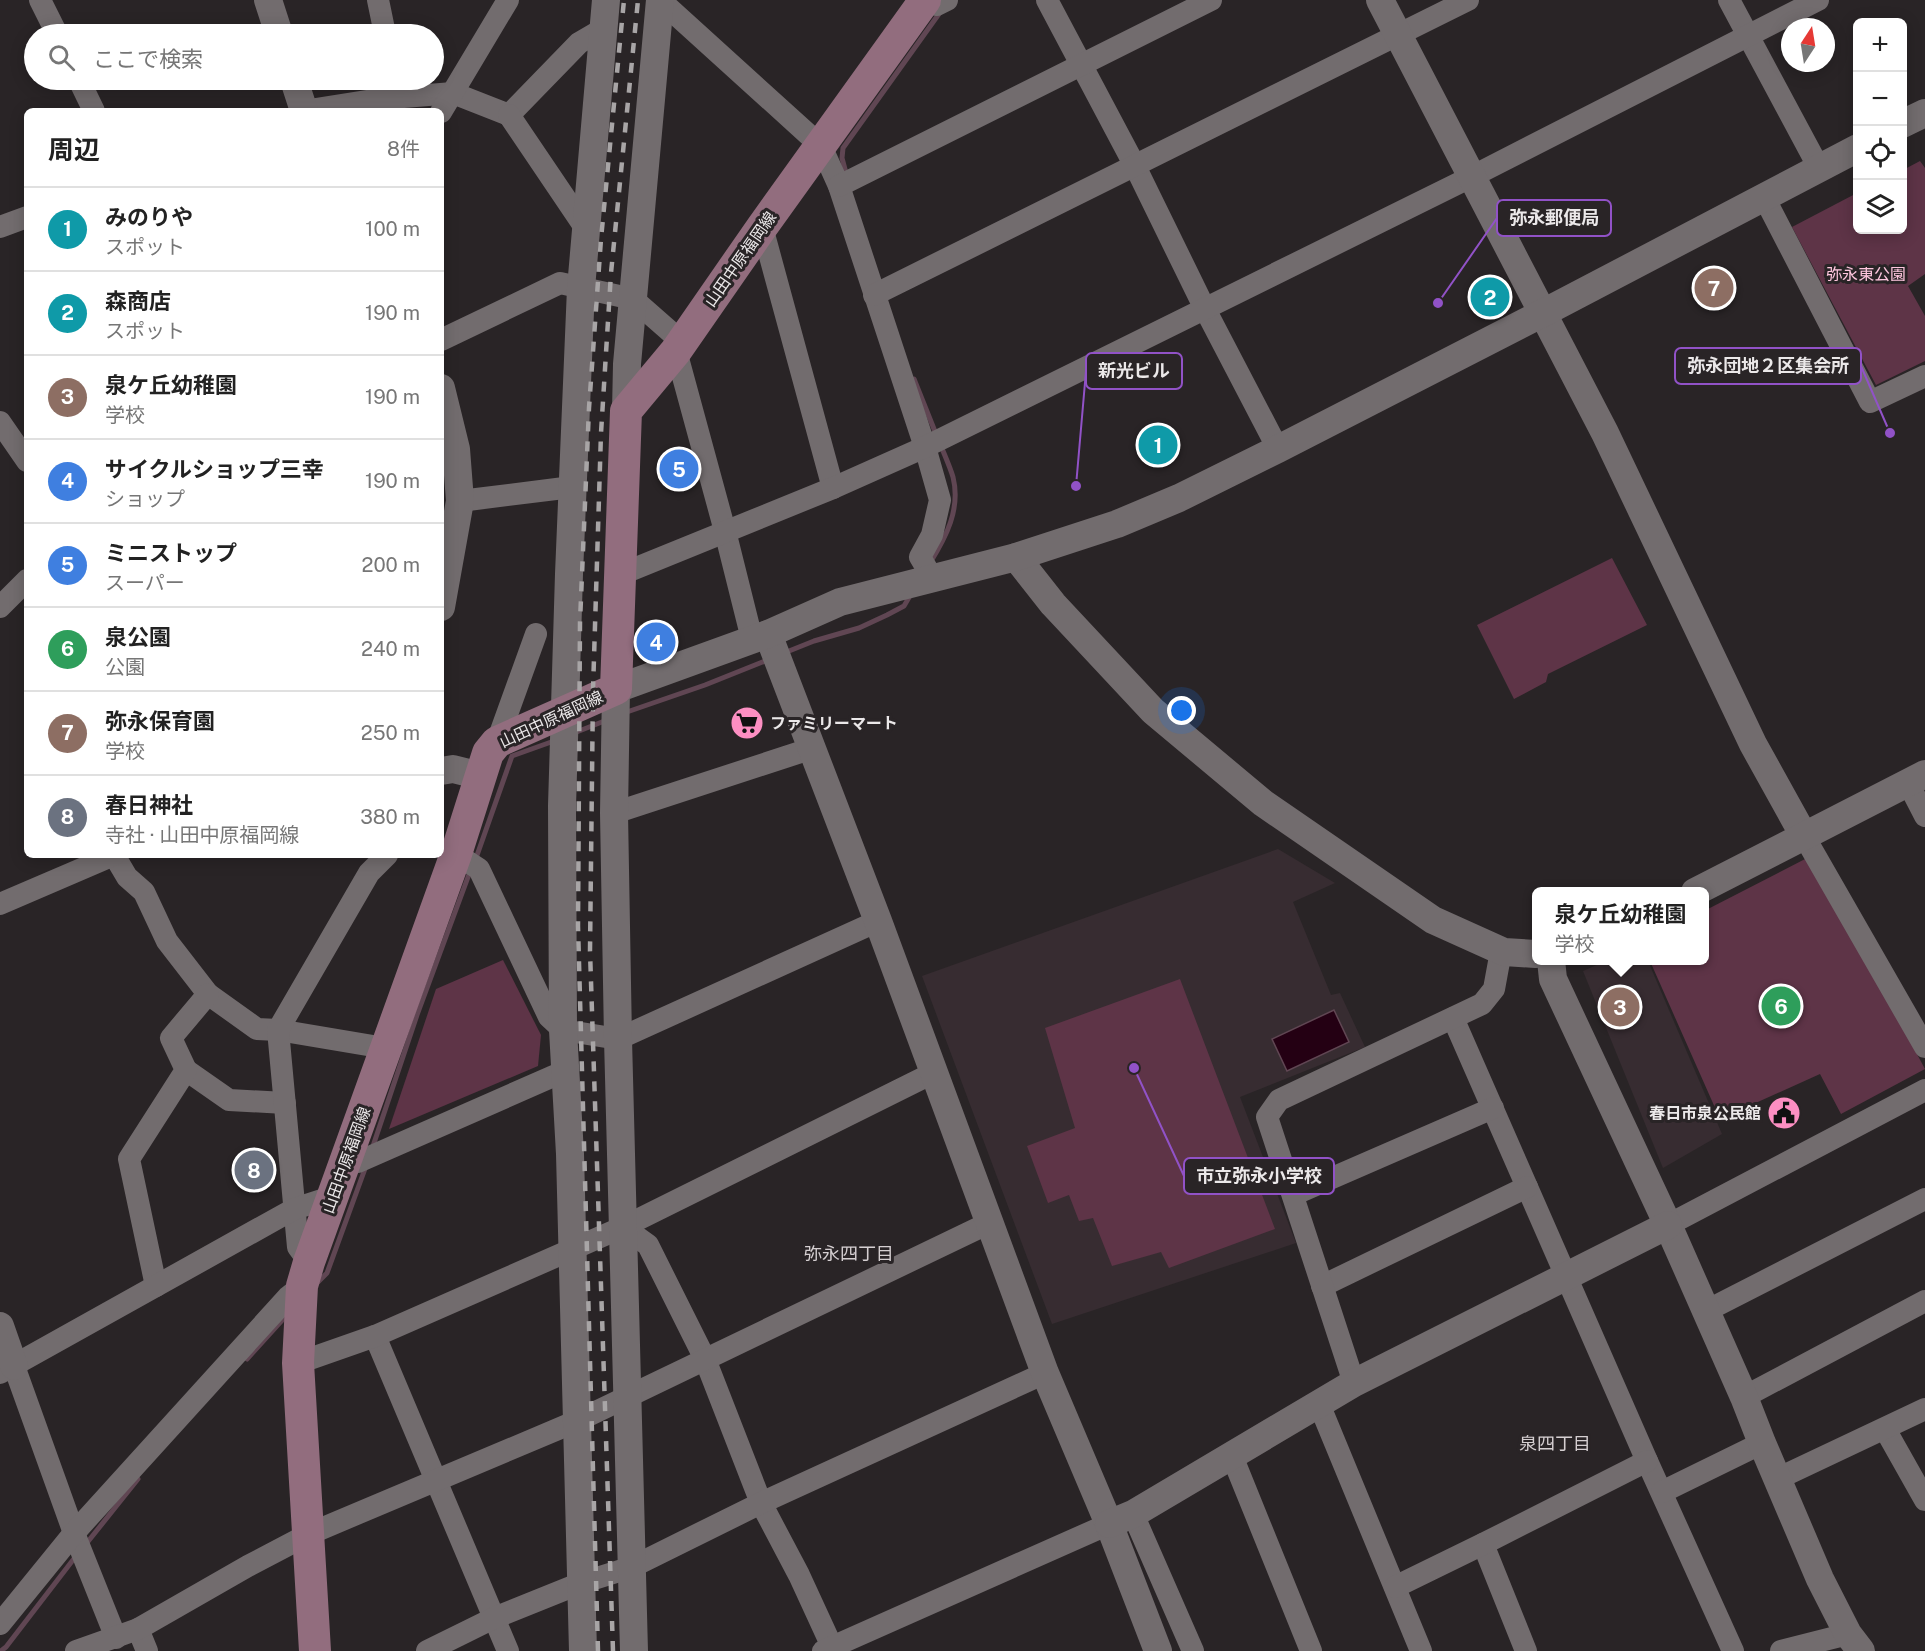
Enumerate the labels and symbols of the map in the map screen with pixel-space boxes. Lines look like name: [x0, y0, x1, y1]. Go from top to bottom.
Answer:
north arrow: [1781, 18, 1835, 72]
callout: 弥永郵便局: [1497, 200, 1611, 236]
text: 弥永郵便局: [1509, 207, 1599, 228]
street label: 山田中原福岡線: [701, 208, 780, 311]
park label: 弥永東公園: [1826, 265, 1906, 284]
pin: 7: [1694, 266, 1734, 310]
pin: 2: [1470, 274, 1510, 320]
callout: 弥永団地２区集会所: [1675, 348, 1861, 384]
callout: 新光ビル: [1086, 353, 1182, 389]
text: 弥永団地２区集会所: [1687, 355, 1849, 376]
text: 新光ビル: [1098, 360, 1170, 381]
pin: 1: [1138, 422, 1178, 468]
pin: 5: [660, 446, 698, 492]
pin: 4: [636, 620, 676, 664]
street label: 山田中原福岡線: [496, 687, 606, 752]
your location: [1167, 696, 1196, 725]
supermarket icon: ファミリーマート: [729, 705, 765, 741]
place label: ファミリーマート: [770, 714, 898, 733]
pin: 3: [1600, 984, 1640, 1030]
pin: 6: [1762, 984, 1800, 1028]
public building icon: 春日市泉公民館: [1766, 1095, 1802, 1131]
street label: 山田中原福岡線: [318, 1104, 375, 1216]
place label: 春日市泉公民館: [1649, 1104, 1761, 1123]
pin: 8: [234, 1148, 274, 1192]
callout: 市立弥永小学校: [1184, 1158, 1334, 1194]
text: 市立弥永小学校: [1196, 1165, 1322, 1186]
district label: 弥永四丁目: [804, 1243, 894, 1264]
district label: 泉四丁目: [1519, 1433, 1591, 1454]

